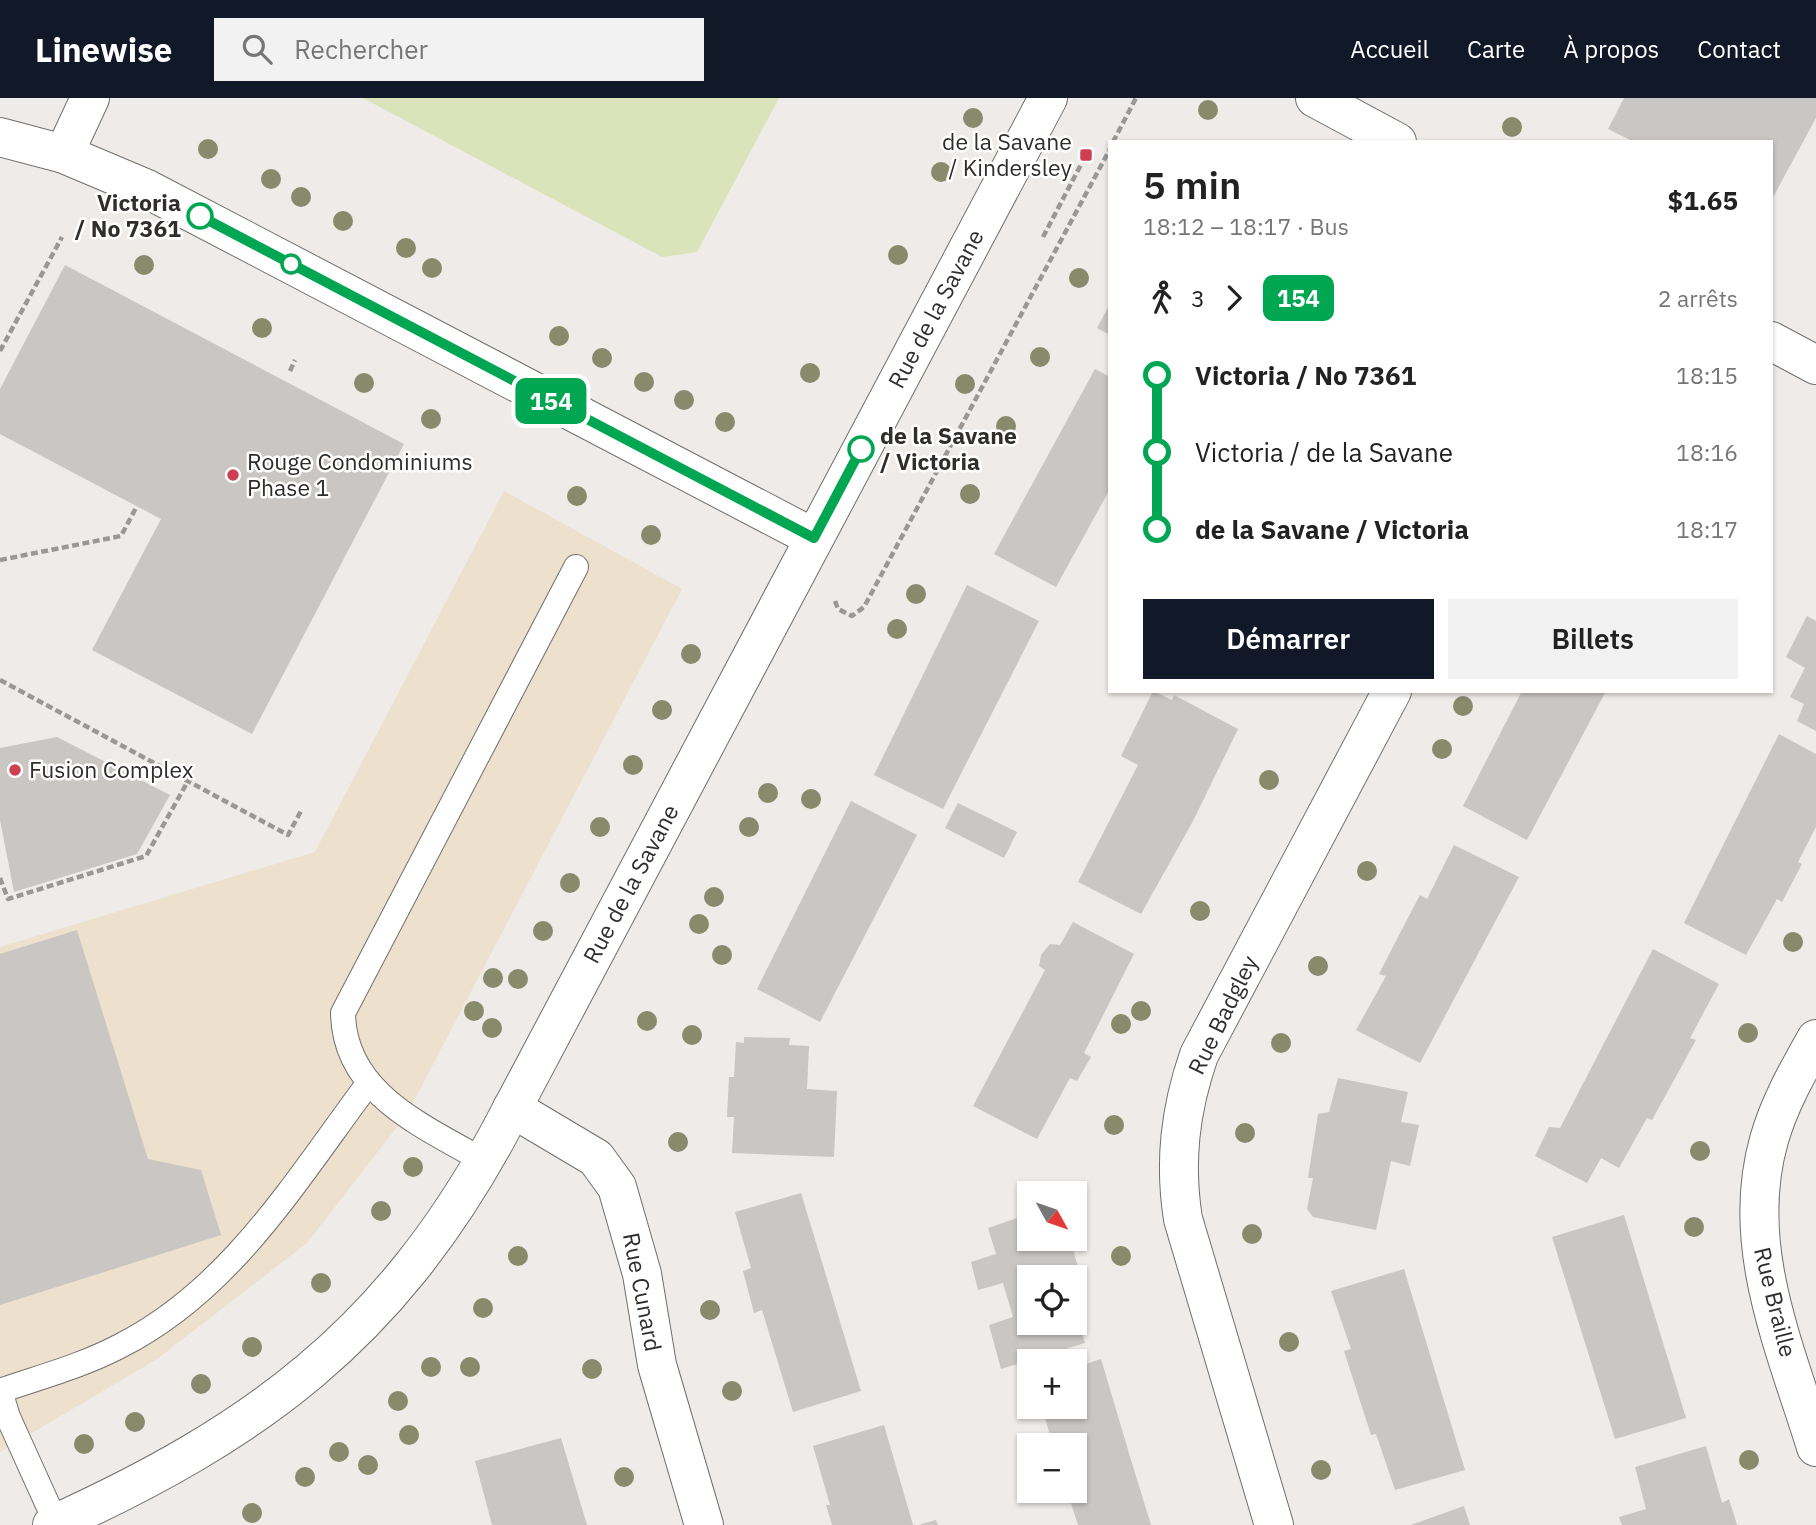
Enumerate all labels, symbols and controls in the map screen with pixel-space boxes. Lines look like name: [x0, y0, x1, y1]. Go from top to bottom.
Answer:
search box: [214, 18, 704, 81]
text: Linewise: [35, 28, 172, 71]
icon: search: [238, 30, 276, 68]
text: Rechercher: [294, 32, 428, 66]
text: Accueil: [1350, 33, 1429, 65]
text: Carte: [1467, 33, 1525, 65]
text: À propos: [1563, 33, 1659, 65]
text: Contact: [1697, 33, 1781, 65]
place label: de la Savane / Kindersley: [942, 126, 1073, 182]
marker: de la Savane / Kindersley: [1078, 147, 1094, 163]
text: 5 min: [1143, 160, 1241, 209]
text: $1.65: [1668, 183, 1738, 217]
place label: Victoria / No 7361: [75, 187, 181, 243]
marker: Victoria / No 7361: [187, 203, 213, 229]
text: 18:12 – 18:17 · Bus: [1143, 211, 1349, 241]
street label: Rue de la Savane: [881, 224, 990, 393]
unlabelled marker: [281, 254, 301, 274]
icon: walk: [1143, 279, 1181, 317]
icon: forward: [1215, 279, 1253, 317]
text: 154: [1277, 282, 1320, 314]
text: 3: [1191, 283, 1205, 313]
text: 2 arrêts: [1658, 283, 1738, 313]
text: Victoria / No 7361: [1195, 358, 1416, 392]
text: 18:15: [1676, 360, 1738, 390]
line badge: 154: [511, 378, 591, 424]
text: 154: [529, 385, 573, 417]
place label: de la Savane / Victoria: [880, 420, 1017, 476]
text: Victoria / de la Savane: [1195, 435, 1453, 469]
marker: de la Savane / Victoria: [848, 436, 874, 462]
text: 18:16: [1676, 437, 1738, 467]
place label: Rouge Condominiums Phase 1: [247, 446, 473, 502]
marker: Rouge Condominiums Phase 1: [225, 467, 241, 483]
text: de la Savane / Victoria: [1195, 512, 1469, 546]
text: 18:17: [1676, 514, 1738, 544]
button: Démarrer: [1143, 599, 1434, 679]
button: Billets: [1448, 599, 1738, 679]
place label: Fusion Complex: [29, 754, 194, 784]
marker: Fusion Complex: [7, 762, 23, 778]
street label: Rue de la Savane: [576, 799, 685, 968]
street label: Rue Badgley: [1180, 950, 1264, 1079]
north arrow: [1017, 1181, 1087, 1251]
map controls: [1017, 1181, 1087, 1503]
street label: Rue Cunard: [617, 1230, 669, 1354]
street label: Rue Braille: [1748, 1244, 1804, 1360]
button: locate: [1017, 1265, 1087, 1335]
button: +: [1017, 1349, 1087, 1419]
button: −: [1017, 1433, 1087, 1503]

